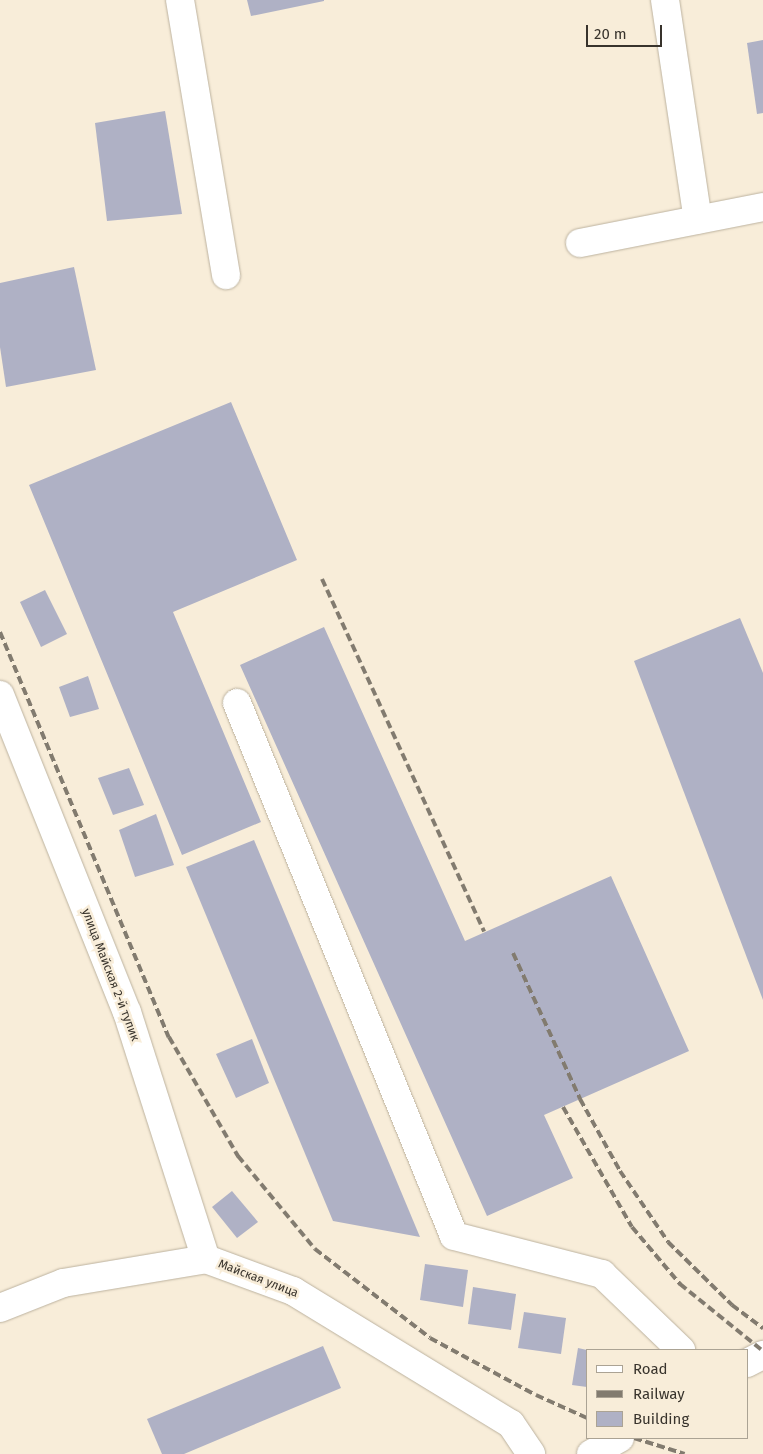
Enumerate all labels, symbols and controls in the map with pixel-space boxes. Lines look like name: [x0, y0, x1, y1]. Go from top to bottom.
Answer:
scale bar: [588, 15, 664, 47]
text: 20 m: [594, 25, 627, 43]
street label: улица Майская 2-й тупик: [78, 907, 142, 1043]
street label: Майская улица: [216, 1257, 300, 1301]
legend: [586, 1349, 748, 1439]
text: Road: [633, 1360, 668, 1378]
text: Railway: [633, 1385, 685, 1403]
text: Building: [633, 1410, 689, 1428]

